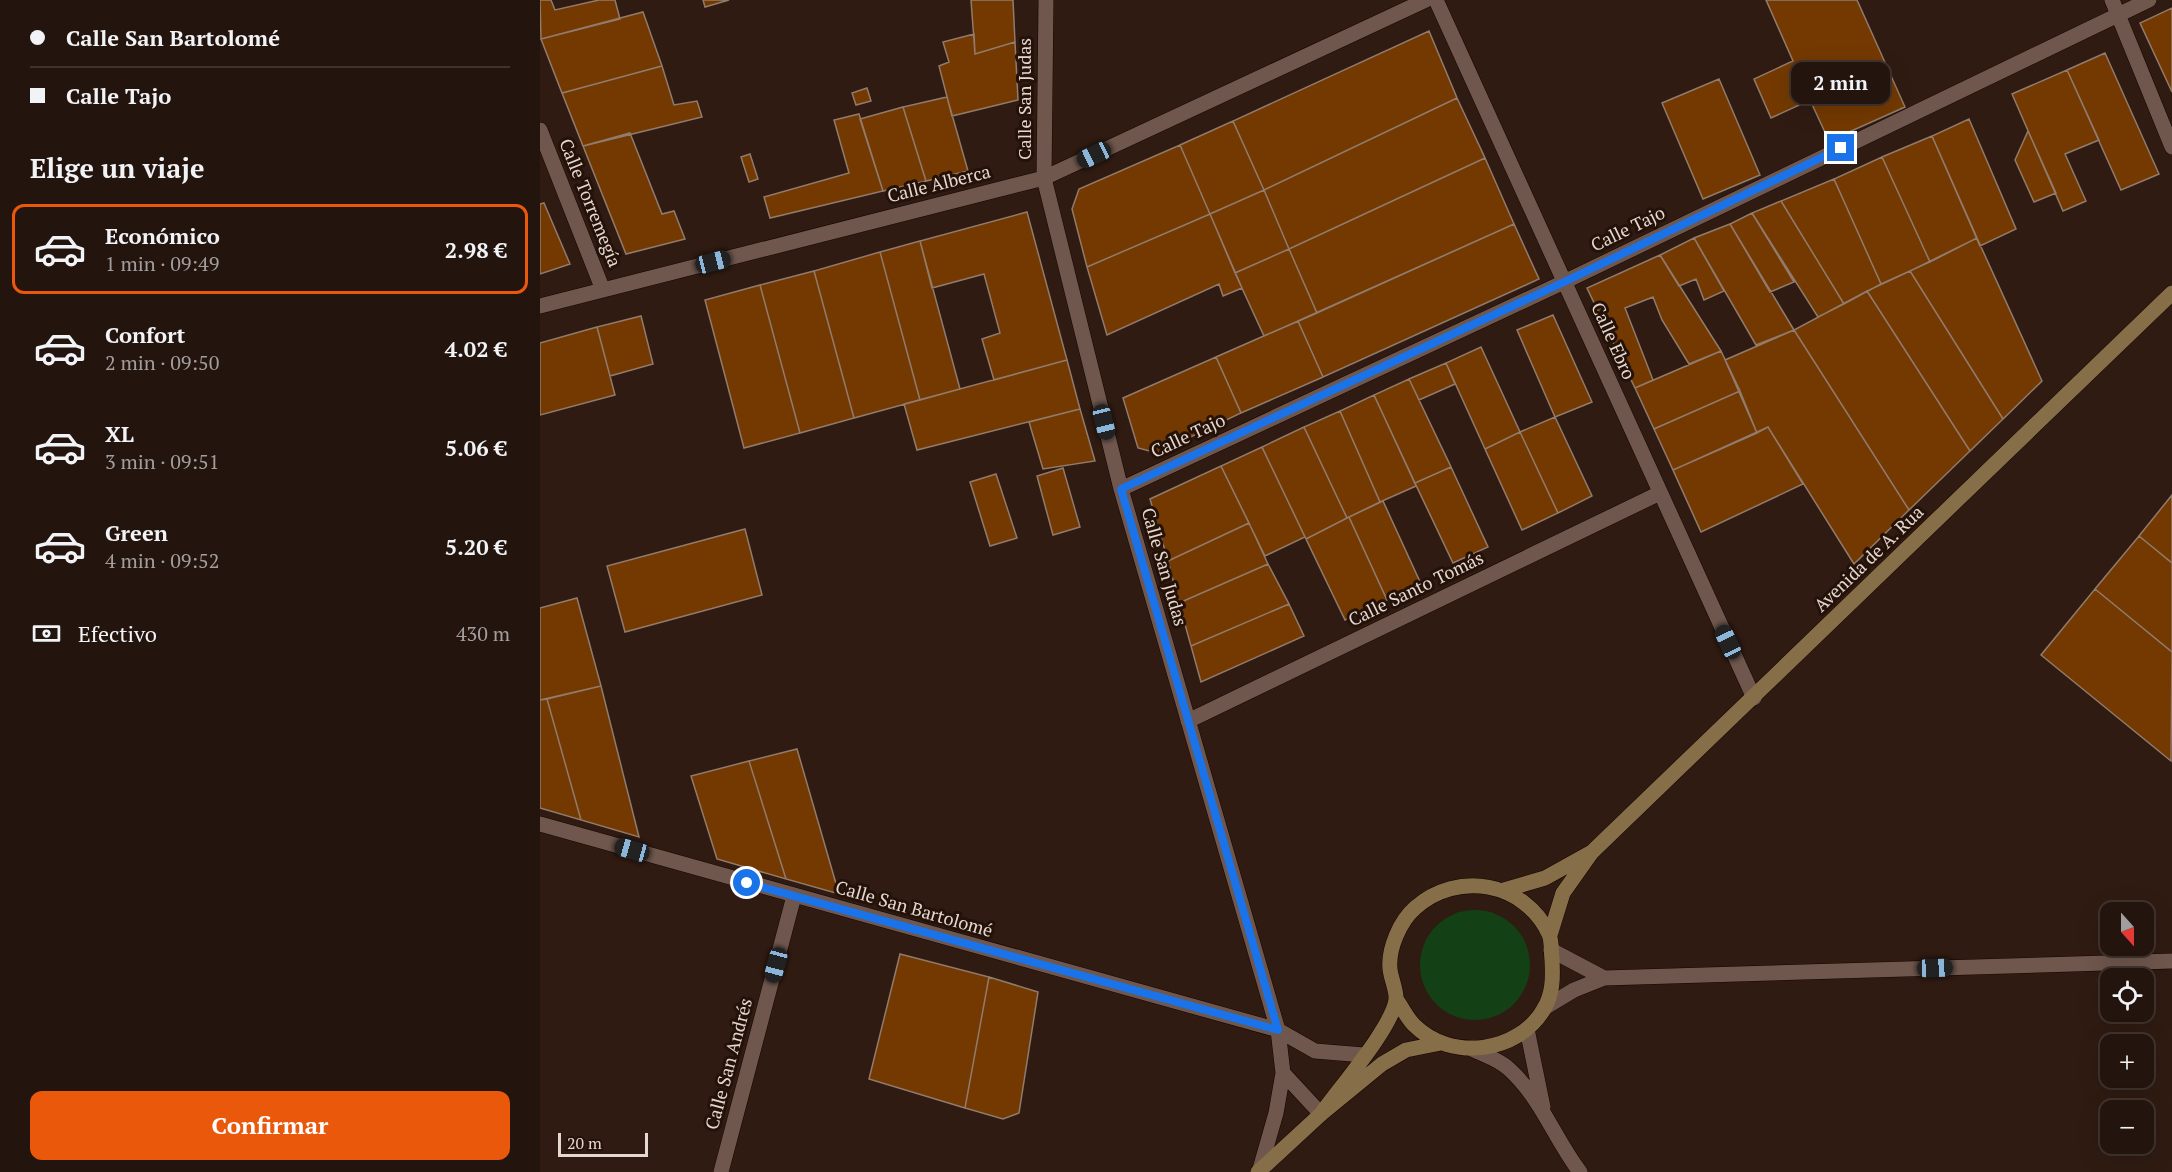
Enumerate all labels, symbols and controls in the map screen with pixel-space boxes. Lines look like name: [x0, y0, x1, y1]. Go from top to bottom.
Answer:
text: Calle San Bartolomé: [66, 23, 280, 52]
street label: Calle San Judas: [1012, 38, 1036, 160]
callout: 2 min: [1792, 61, 1890, 103]
text: 2 min: [1813, 69, 1868, 96]
text: Calle Tajo: [66, 81, 171, 110]
route end: [1827, 134, 1854, 161]
street label: Calle Torremegía: [554, 135, 628, 270]
car: [1074, 139, 1114, 171]
text: Elige un viaje: [30, 150, 204, 186]
street label: Calle Alberca: [885, 159, 993, 207]
street label: Calle Tajo: [1586, 200, 1669, 256]
text: Económico: [105, 221, 220, 250]
icon: car: [33, 222, 87, 276]
text: 2.98 €: [445, 235, 507, 264]
car: [693, 249, 733, 275]
text: 1 min · 09:49: [105, 250, 219, 277]
street label: Calle Ebro: [1586, 298, 1642, 383]
text: Confort: [105, 320, 185, 349]
icon: car: [33, 321, 87, 375]
text: 4.02 €: [445, 334, 507, 363]
text: 2 min · 09:50: [105, 349, 219, 376]
car: [1091, 402, 1117, 442]
street label: Calle Tajo: [1146, 407, 1229, 463]
text: XL: [105, 419, 134, 448]
icon: car: [33, 420, 87, 474]
text: 5.06 €: [445, 433, 507, 462]
text: 3 min · 09:51: [105, 448, 219, 475]
street label: Avenida de A. Rua: [1808, 500, 1928, 617]
street label: Calle San Judas: [1137, 505, 1193, 629]
text: Green: [105, 518, 168, 547]
icon: car: [33, 519, 87, 573]
text: 5.20 €: [445, 532, 507, 561]
street label: Calle Santo Tomás: [1344, 545, 1487, 631]
text: 4 min · 09:52: [105, 547, 219, 574]
icon: cash: [30, 617, 63, 650]
text: Efectivo: [78, 619, 157, 648]
text: 430 m: [456, 620, 510, 647]
car: [1712, 622, 1744, 662]
car: [612, 836, 652, 864]
route start: [733, 869, 760, 896]
street label: Calle San Bartolomé: [833, 874, 996, 942]
north arrow: [2100, 902, 2154, 956]
map controls: [2100, 902, 2154, 1154]
car: [763, 945, 789, 985]
car: [1917, 958, 1953, 978]
button: locate: [2100, 968, 2154, 1022]
street label: Calle San Andrés: [699, 995, 757, 1132]
button: +: [2100, 1034, 2154, 1088]
button: Confirmar: [30, 1091, 510, 1160]
button: −: [2100, 1100, 2154, 1154]
scale bar: [558, 1130, 648, 1158]
text: 20 m: [567, 1132, 602, 1154]

